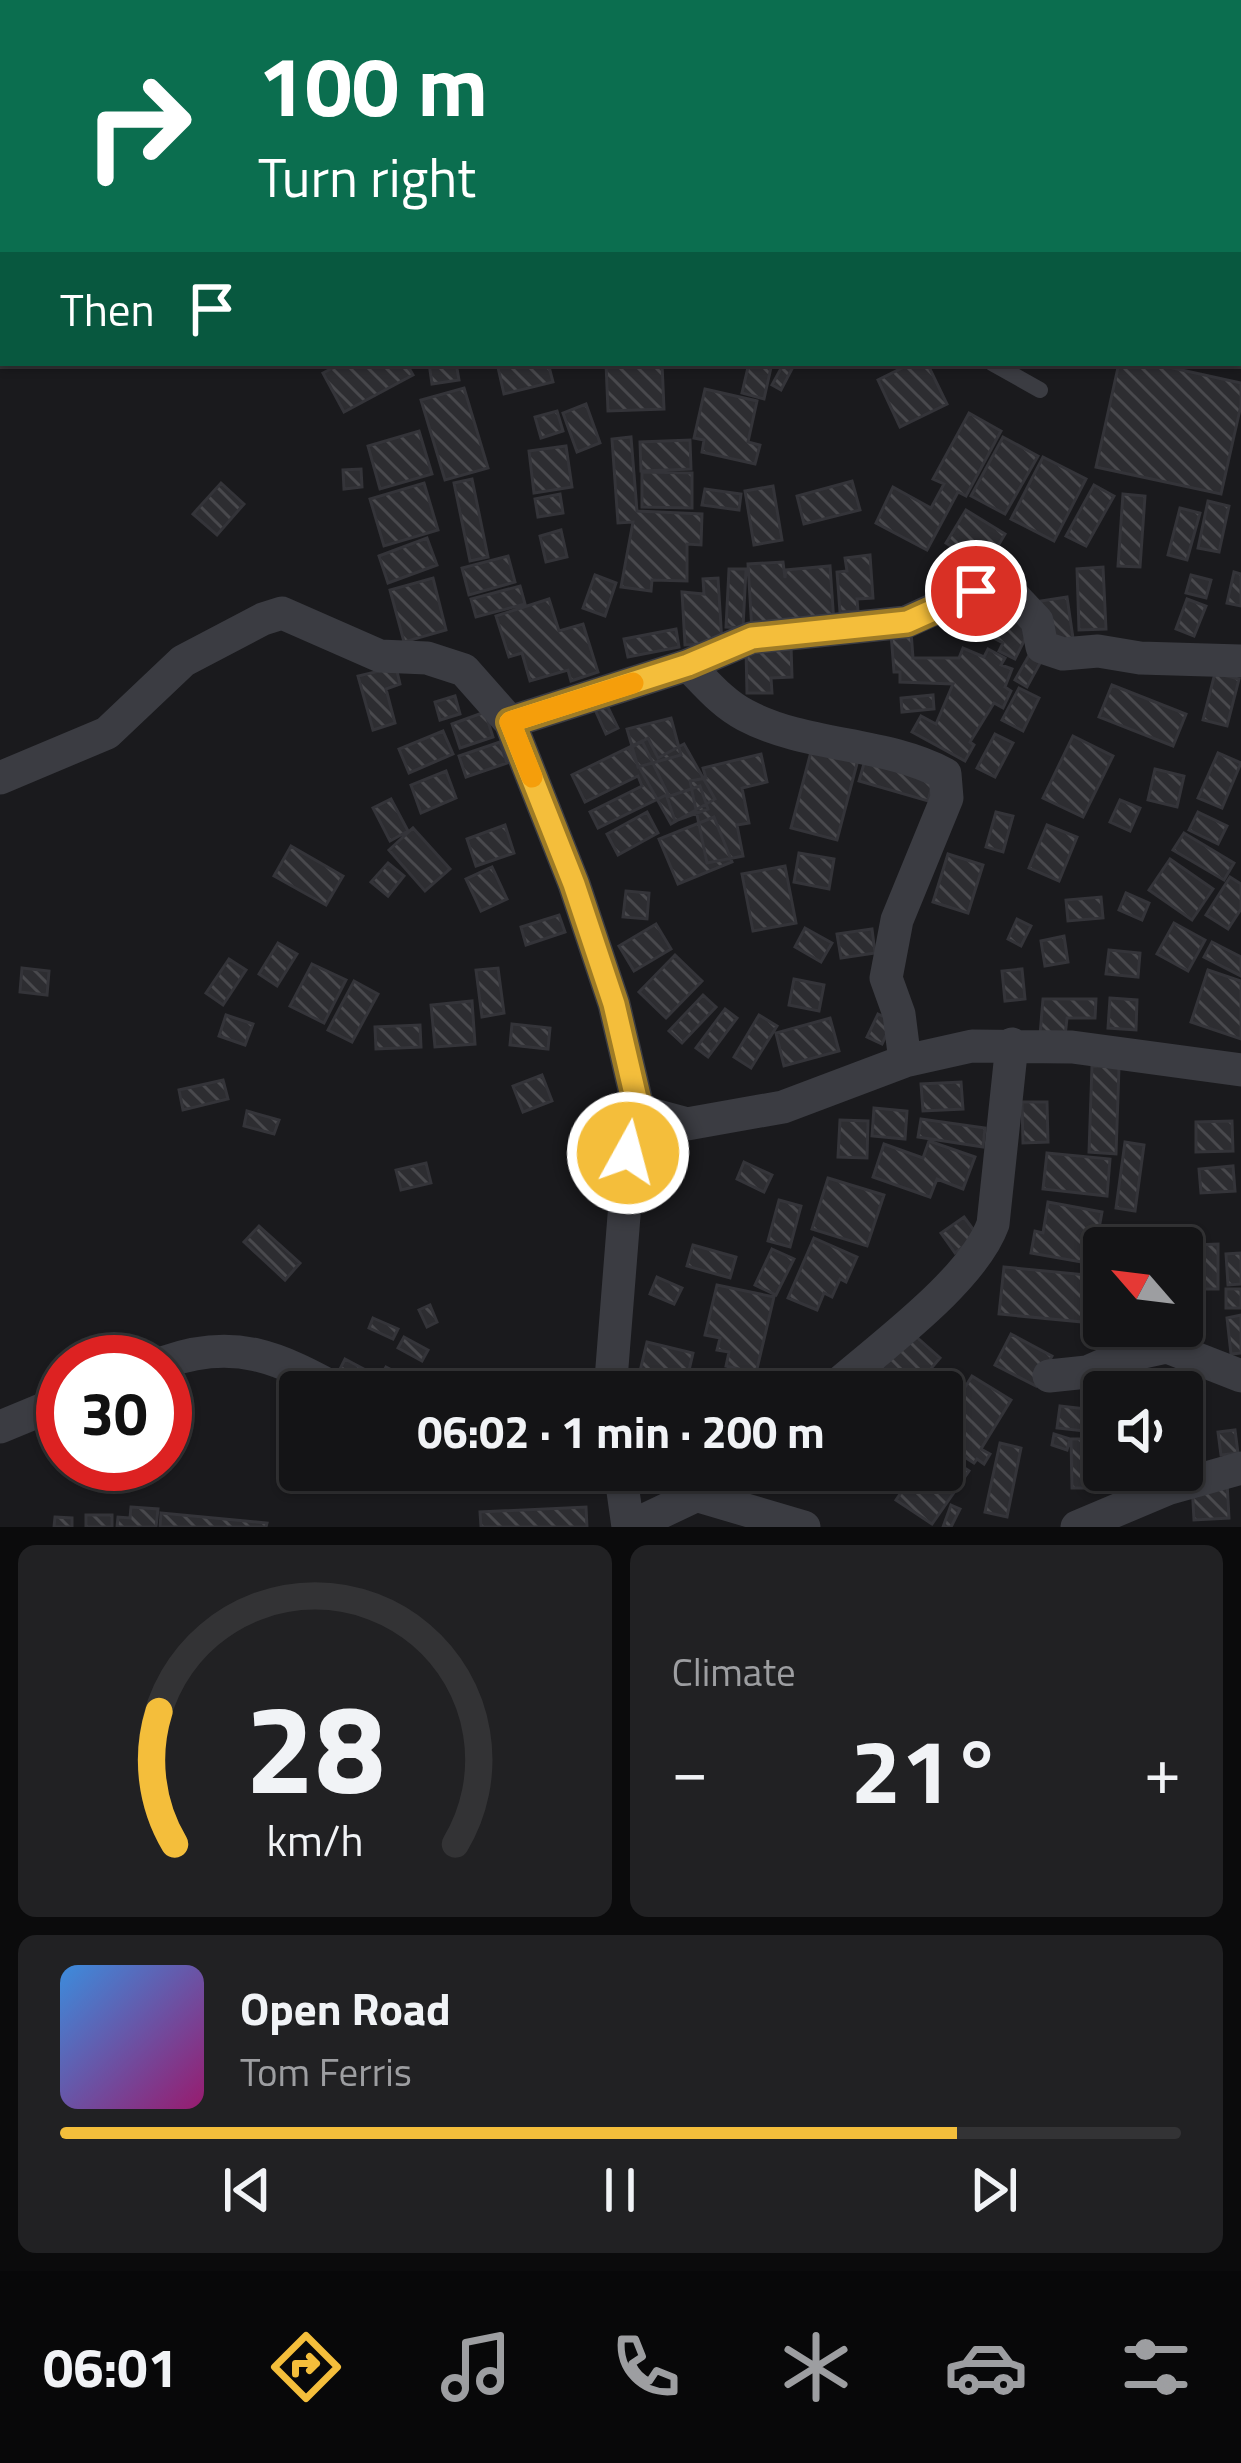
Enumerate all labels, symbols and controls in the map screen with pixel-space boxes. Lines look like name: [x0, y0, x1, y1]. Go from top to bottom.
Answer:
text: 100 m: [258, 21, 488, 149]
icon: right: [60, 48, 216, 204]
text: Turn right: [258, 136, 476, 218]
text: Then: [60, 275, 155, 343]
icon: arrive: [179, 276, 245, 342]
pin: [925, 540, 1027, 642]
icon: arrive: [943, 558, 1009, 624]
position arrow: [565, 1090, 691, 1216]
north arrow: [1083, 1227, 1203, 1347]
map controls: [1083, 1227, 1203, 1491]
speed limit sign: 30: [36, 1335, 192, 1491]
button: sound: [1083, 1371, 1203, 1491]
text: 06:02 · 1 min · 200 m: [417, 1397, 825, 1465]
text: Climate: [672, 1642, 796, 1701]
text: 28: [245, 1652, 385, 1841]
text: 21°: [851, 1701, 1002, 1838]
text: −: [672, 1719, 708, 1820]
text: +: [1144, 1719, 1181, 1820]
text: km/h: [266, 1807, 363, 1873]
text: Open Road: [240, 1974, 451, 2042]
text: Tom Ferris: [240, 2042, 412, 2101]
icon: previous: [214, 2157, 280, 2223]
icon: pause: [587, 2157, 653, 2223]
icon: next: [961, 2157, 1027, 2223]
icon: directions: [264, 2325, 348, 2409]
icon: music: [434, 2325, 518, 2409]
icon: phone: [604, 2325, 688, 2409]
icon: climate: [774, 2325, 858, 2409]
icon: car: [944, 2325, 1028, 2409]
icon: filters: [1114, 2325, 1198, 2409]
text: 06:01: [43, 2326, 178, 2408]

